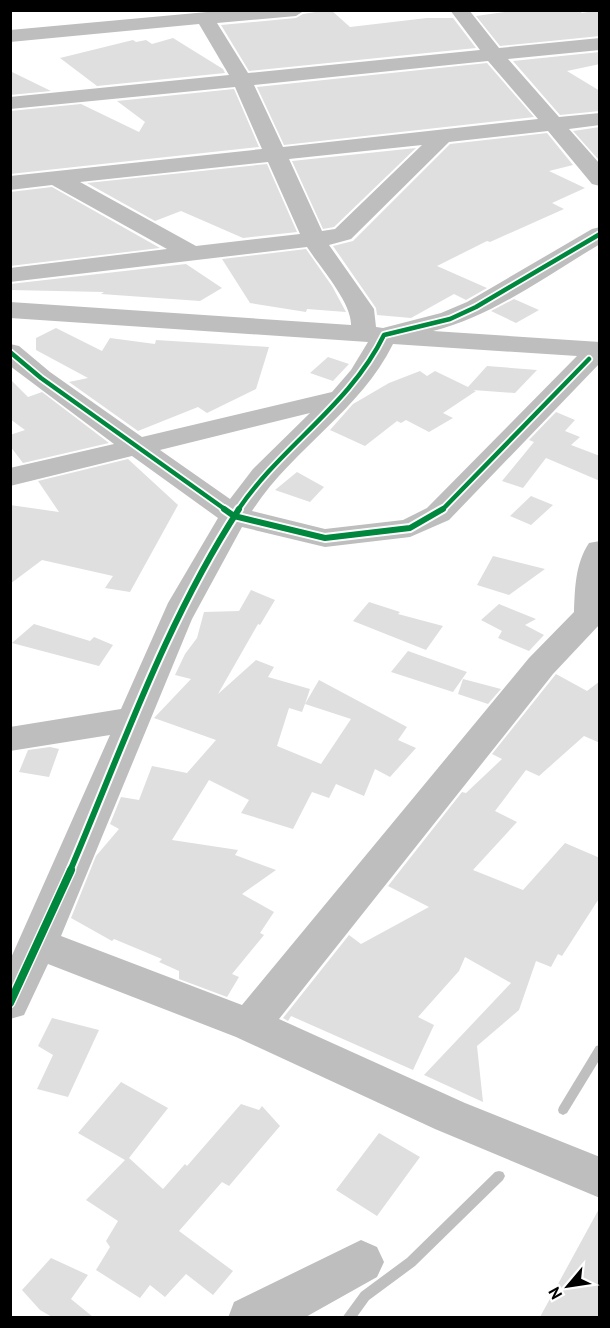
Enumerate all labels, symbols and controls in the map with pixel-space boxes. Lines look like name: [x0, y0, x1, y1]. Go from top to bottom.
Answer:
north arrow: [538, 1256, 598, 1316]
text: N: [544, 1284, 566, 1303]

